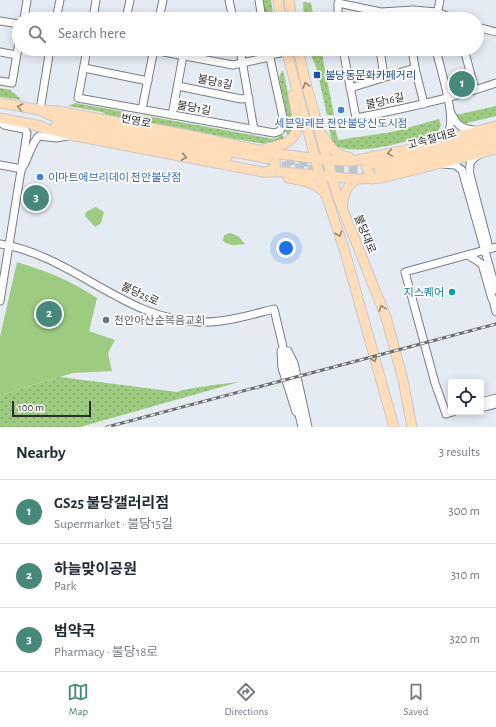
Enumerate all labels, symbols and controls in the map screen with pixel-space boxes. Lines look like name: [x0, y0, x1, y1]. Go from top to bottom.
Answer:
search box: [12, 12, 484, 56]
icon: search: [26, 23, 48, 45]
text: Search here: [58, 26, 126, 41]
pin: 1: [449, 69, 475, 99]
marker: 불당동문화카페거리: [312, 70, 322, 80]
place label: 불당동문화카페거리: [325, 70, 416, 81]
street label: 불당8길: [196, 73, 234, 91]
one-way arrow: [302, 82, 311, 89]
street label: 불당16길: [365, 92, 405, 110]
street label: 불당1길: [176, 99, 212, 117]
one-way arrow: [17, 103, 23, 111]
marker: 세븐일레븐 천안불당신도시점: [336, 105, 346, 115]
street label: 번영로: [120, 113, 152, 129]
place label: 세븐일레븐 천안불당신도시점: [274, 117, 408, 129]
street label: 고속철대로: [406, 127, 458, 151]
one-way arrow: [387, 148, 393, 157]
one-way arrow: [180, 152, 187, 161]
place label: 이마트에브리데이 천안불당점: [48, 171, 181, 183]
marker: 이마트에브리데이 천안불당점: [35, 172, 45, 182]
pin: 3: [23, 183, 49, 213]
street label: 불당대로: [352, 213, 378, 255]
one-way arrow: [335, 230, 343, 237]
your location: [276, 238, 296, 258]
street label: 불당25로: [120, 281, 160, 307]
place label: 지스퀘어: [404, 287, 444, 298]
marker: 지스퀘어: [447, 287, 457, 297]
pin: 2: [36, 299, 62, 329]
one-way arrow: [379, 304, 387, 311]
place label: 천안아산순복음교회: [114, 314, 205, 326]
marker: 천안아산순복음교회: [101, 315, 111, 325]
one-way arrow: [369, 356, 378, 363]
map controls: [448, 379, 484, 415]
button: locate: [448, 379, 484, 415]
scale bar: [12, 399, 91, 418]
text: 100 m: [18, 402, 44, 413]
text: Nearby: [16, 444, 66, 461]
text: 3 results: [439, 446, 480, 459]
text: GS25 불당갤러리점: [54, 496, 169, 511]
text: 1: [27, 505, 31, 518]
text: 300 m: [448, 505, 480, 518]
text: Supermarket · 불당15길: [54, 518, 173, 531]
text: 하늘맞이공원: [54, 562, 137, 577]
text: 2: [26, 569, 32, 582]
text: 310 m: [451, 569, 480, 582]
text: Park: [54, 580, 76, 593]
text: 범약국: [54, 624, 95, 639]
text: 3: [26, 633, 32, 646]
text: 320 m: [449, 633, 480, 646]
text: Pharmacy · 불당18로: [54, 646, 158, 659]
tab: Map: [67, 681, 89, 718]
tab: Directions: [224, 681, 268, 718]
tab: Saved: [403, 681, 428, 718]

